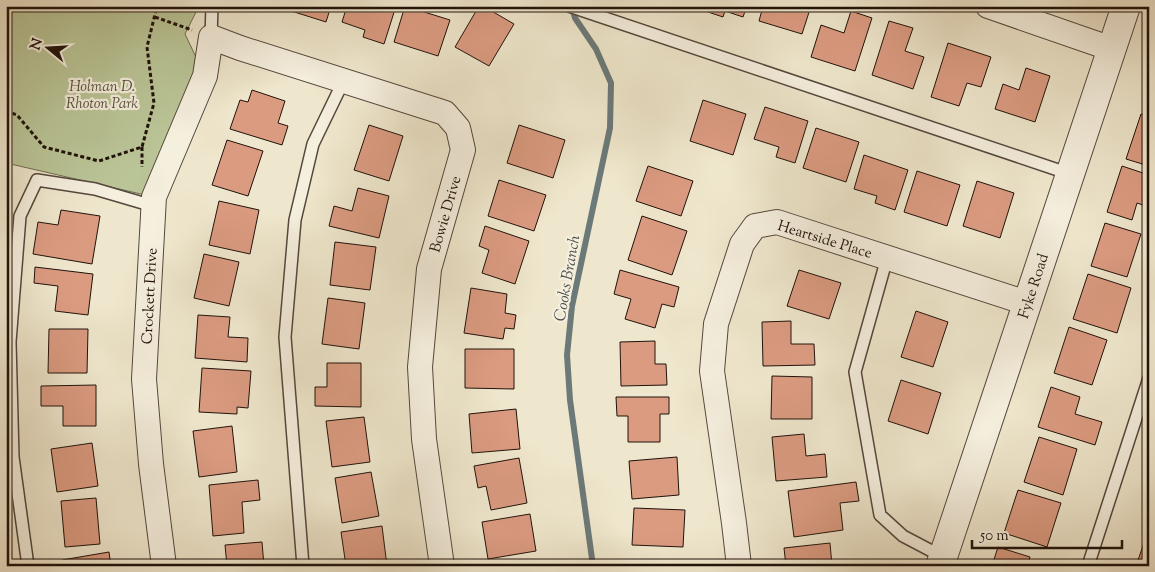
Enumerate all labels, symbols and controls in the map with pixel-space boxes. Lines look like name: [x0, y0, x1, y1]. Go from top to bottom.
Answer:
north arrow: [22, 22, 72, 72]
text: N: [26, 36, 49, 53]
park label: Holman D. Rhoton Park: [66, 77, 138, 115]
street label: Bowie Drive: [425, 174, 467, 255]
street label: Heartside Place: [775, 216, 875, 265]
water label: Cooks Branch: [550, 233, 587, 323]
street label: Crockett Drive: [137, 247, 164, 345]
street label: Fyke Road: [1014, 251, 1055, 322]
scale bar: [972, 517, 1122, 549]
text: 50 m: [979, 526, 1009, 547]

